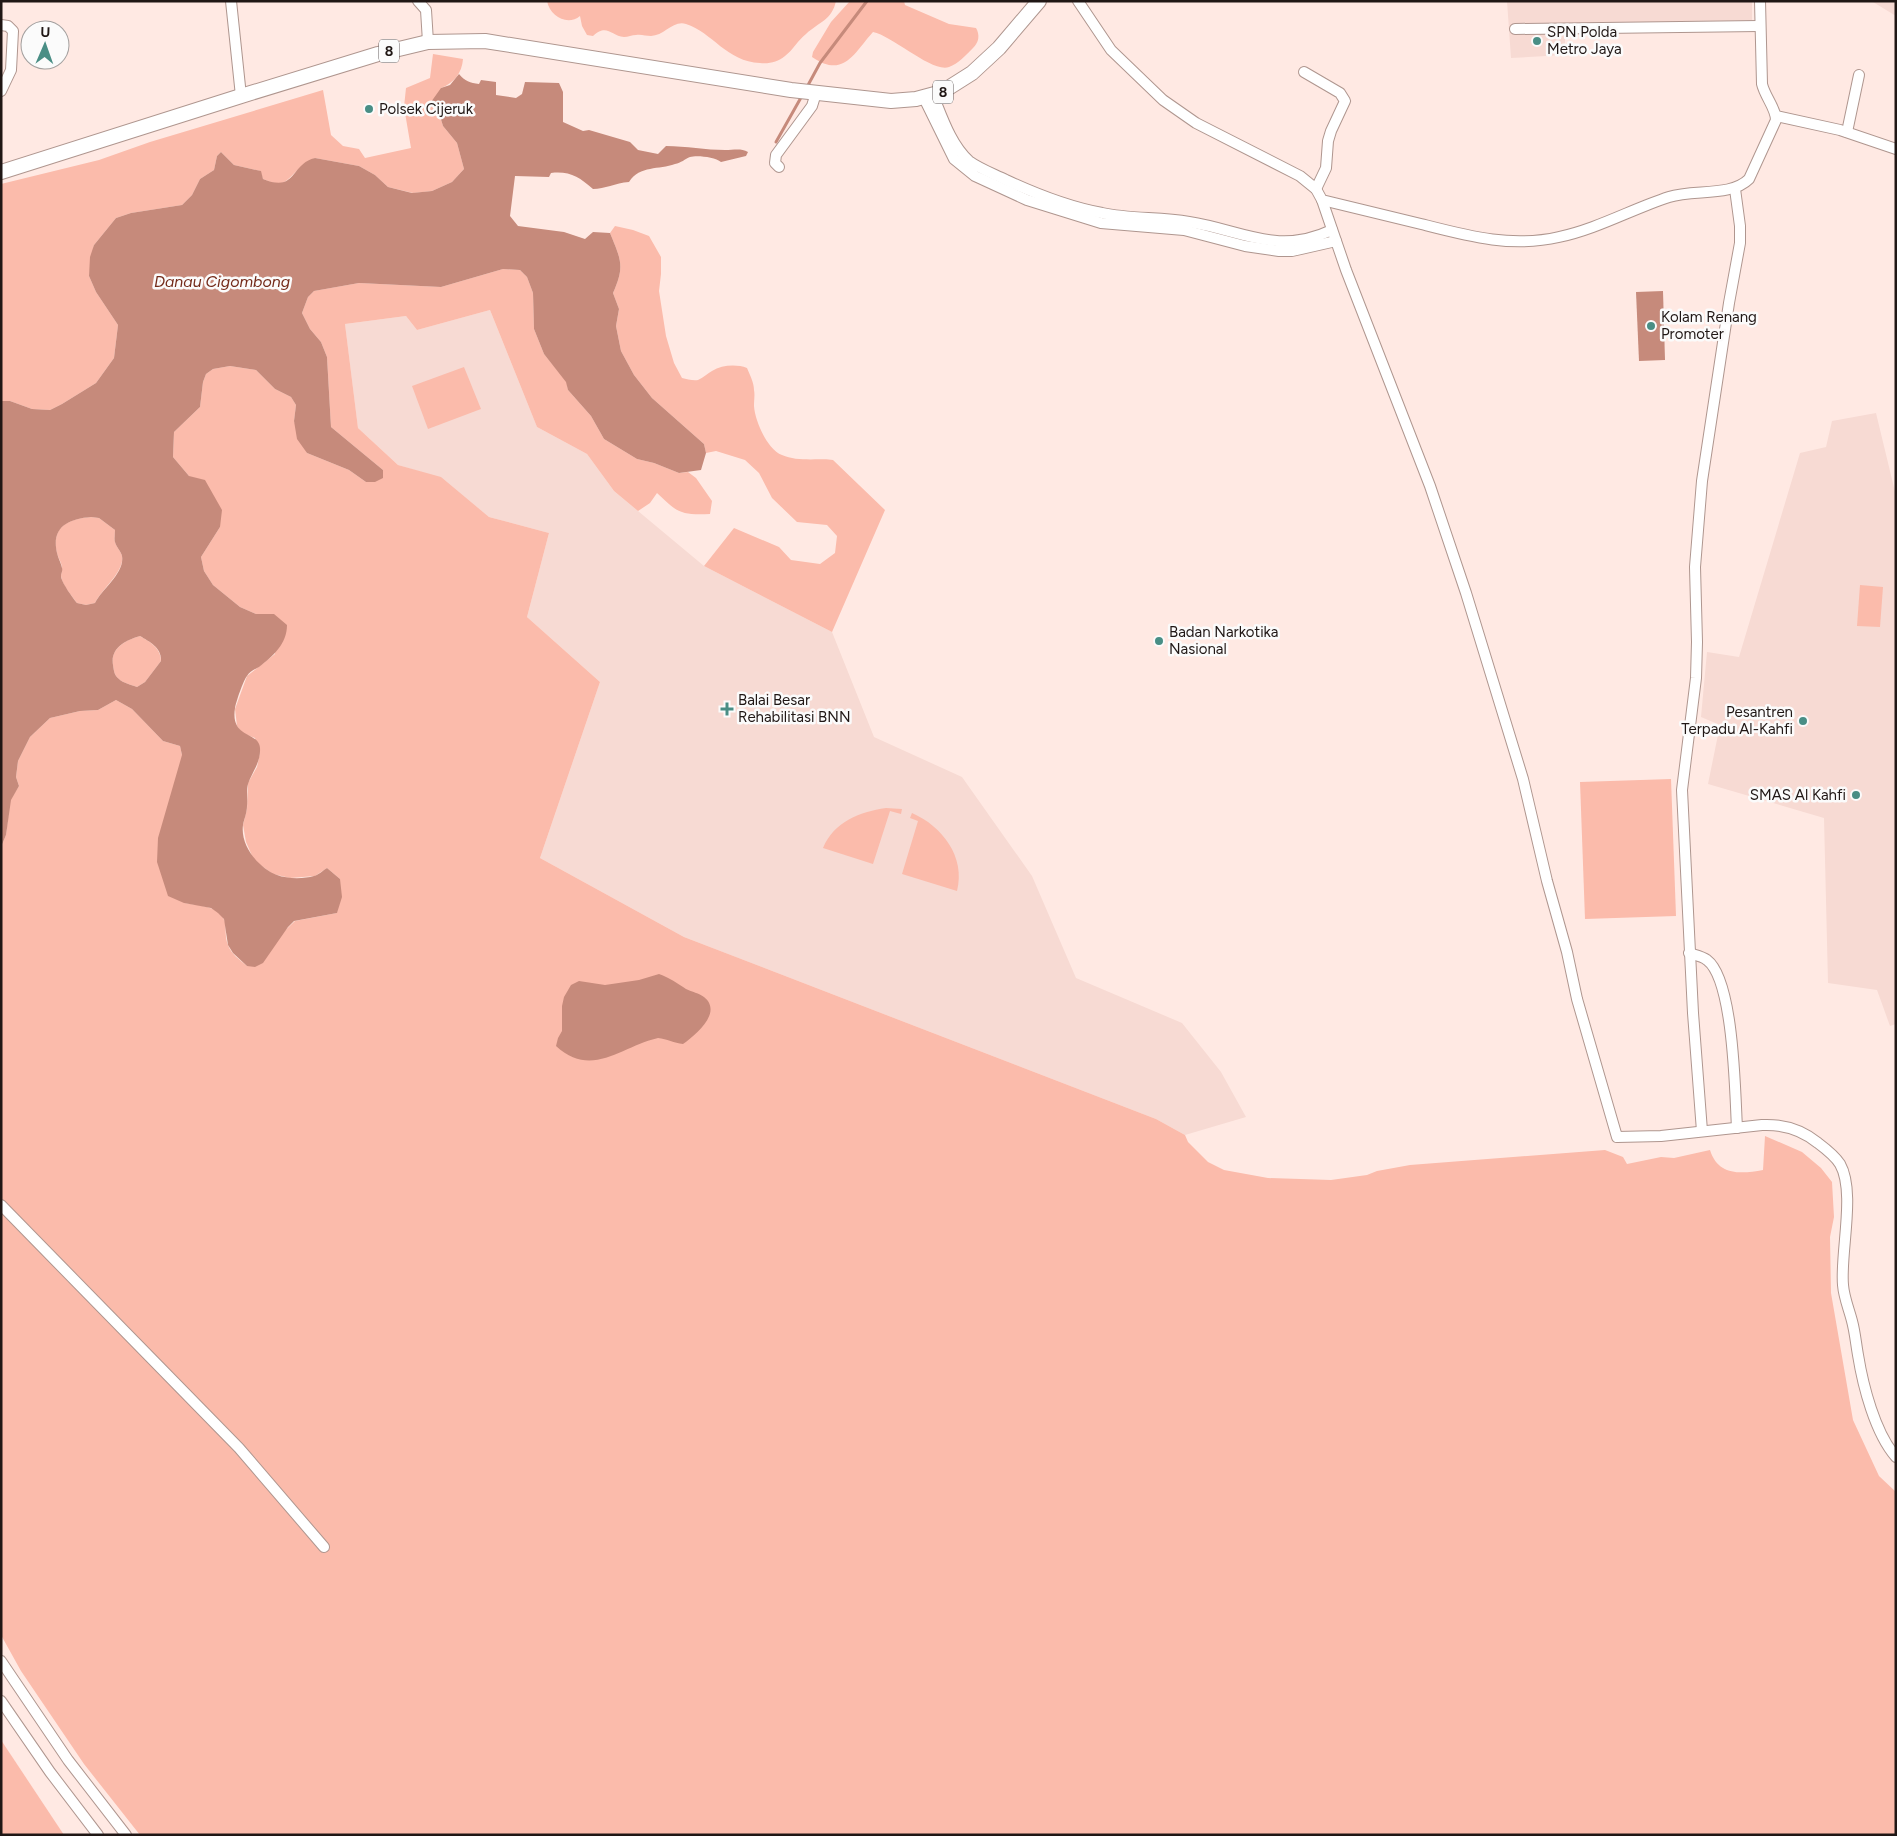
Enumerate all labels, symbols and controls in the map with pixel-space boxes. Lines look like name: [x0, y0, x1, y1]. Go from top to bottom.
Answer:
north arrow: [20, 20, 70, 70]
place label: SPN Polda Metro Jaya: [1547, 23, 1622, 58]
text: U: [40, 24, 51, 41]
marker: SPN Polda Metro Jaya: [1531, 35, 1543, 47]
road number: 8: [379, 40, 399, 62]
road number: 8: [933, 80, 953, 104]
place label: Polsek Cijeruk: [379, 100, 474, 118]
marker: Polsek Cijeruk: [363, 103, 375, 115]
water label: Danau Cigombong: [154, 272, 290, 291]
place label: Kolam Renang Promoter: [1661, 308, 1757, 343]
marker: Kolam Renang Promoter: [1645, 320, 1657, 332]
place label: Badan Narkotika Nasional: [1169, 623, 1278, 658]
marker: Badan Narkotika Nasional: [1153, 635, 1165, 647]
place label: Balai Besar Rehabilitasi BNN: [738, 691, 851, 726]
marker: Balai Besar Rehabilitasi BNN: [720, 702, 734, 716]
place label: Pesantren Terpadu Al-Kahfi: [1681, 703, 1793, 738]
marker: Pesantren Terpadu Al-Kahfi: [1797, 715, 1809, 727]
place label: SMAS Al Kahfi: [1750, 786, 1846, 804]
marker: SMAS Al Kahfi: [1850, 789, 1862, 801]

